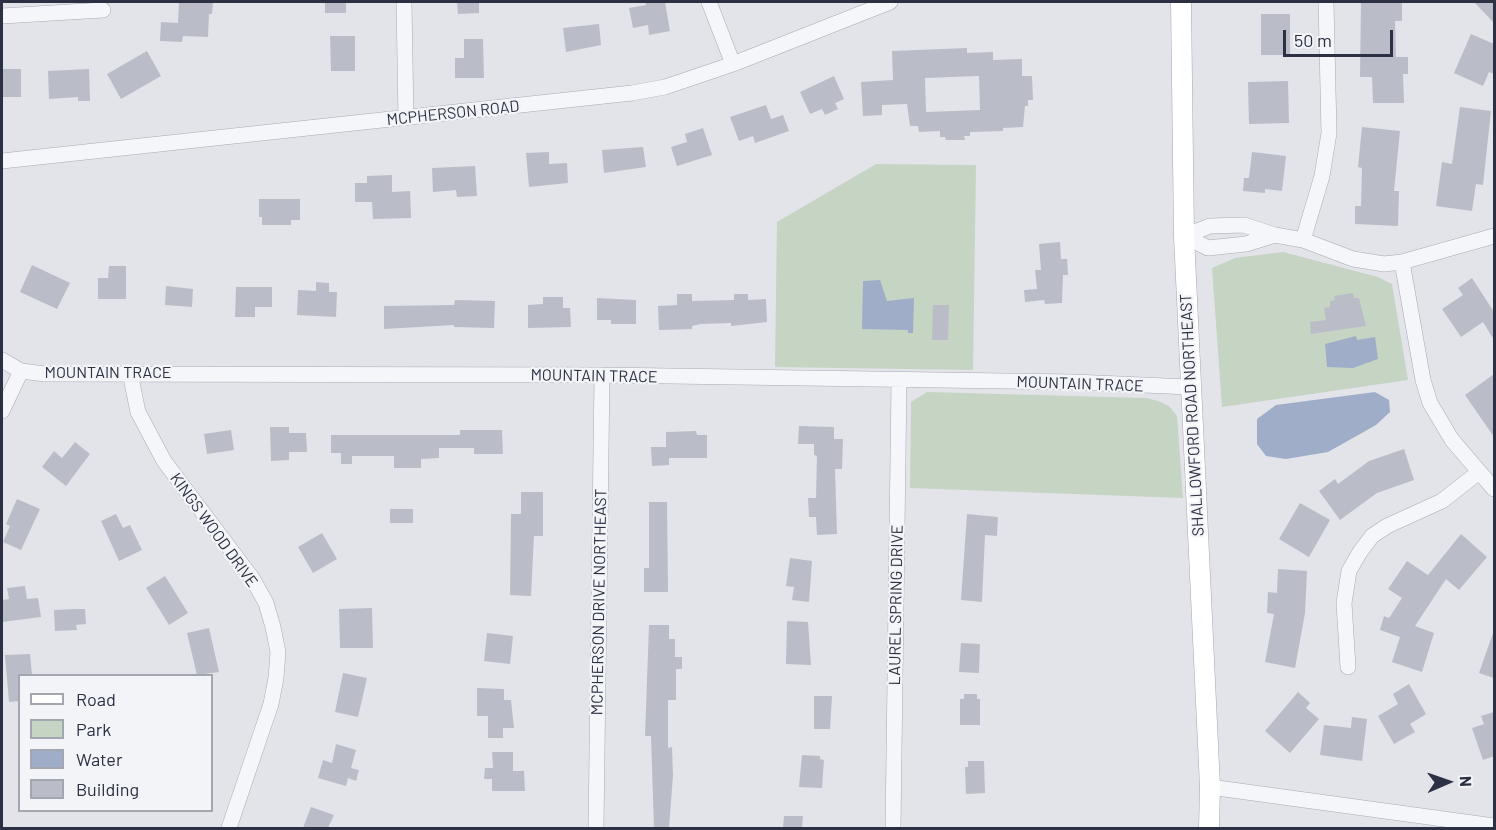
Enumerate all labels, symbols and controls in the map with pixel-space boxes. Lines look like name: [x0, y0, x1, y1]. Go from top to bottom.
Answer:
scale bar: [1286, 18, 1396, 56]
text: 50 m: [1294, 29, 1332, 51]
street label: MCPHERSON ROAD: [386, 96, 520, 130]
street label: SHALLOWFORD ROAD NORTHEAST: [1176, 293, 1208, 537]
street label: MOUNTAIN TRACE: [44, 363, 172, 383]
street label: MOUNTAIN TRACE: [530, 365, 658, 387]
street label: MOUNTAIN TRACE: [1016, 372, 1144, 396]
street label: KINGS WOOD DRIVE: [166, 469, 262, 591]
street label: MCPHERSON DRIVE NORTHEAST: [587, 488, 611, 716]
street label: LAUREL SPRING DRIVE: [885, 524, 907, 686]
legend: [18, 674, 213, 812]
text: Road: [76, 688, 116, 710]
text: Park: [76, 718, 111, 740]
text: Water: [76, 748, 123, 770]
north arrow: [1418, 752, 1478, 812]
text: N: [1457, 776, 1476, 787]
text: Building: [76, 778, 139, 800]

